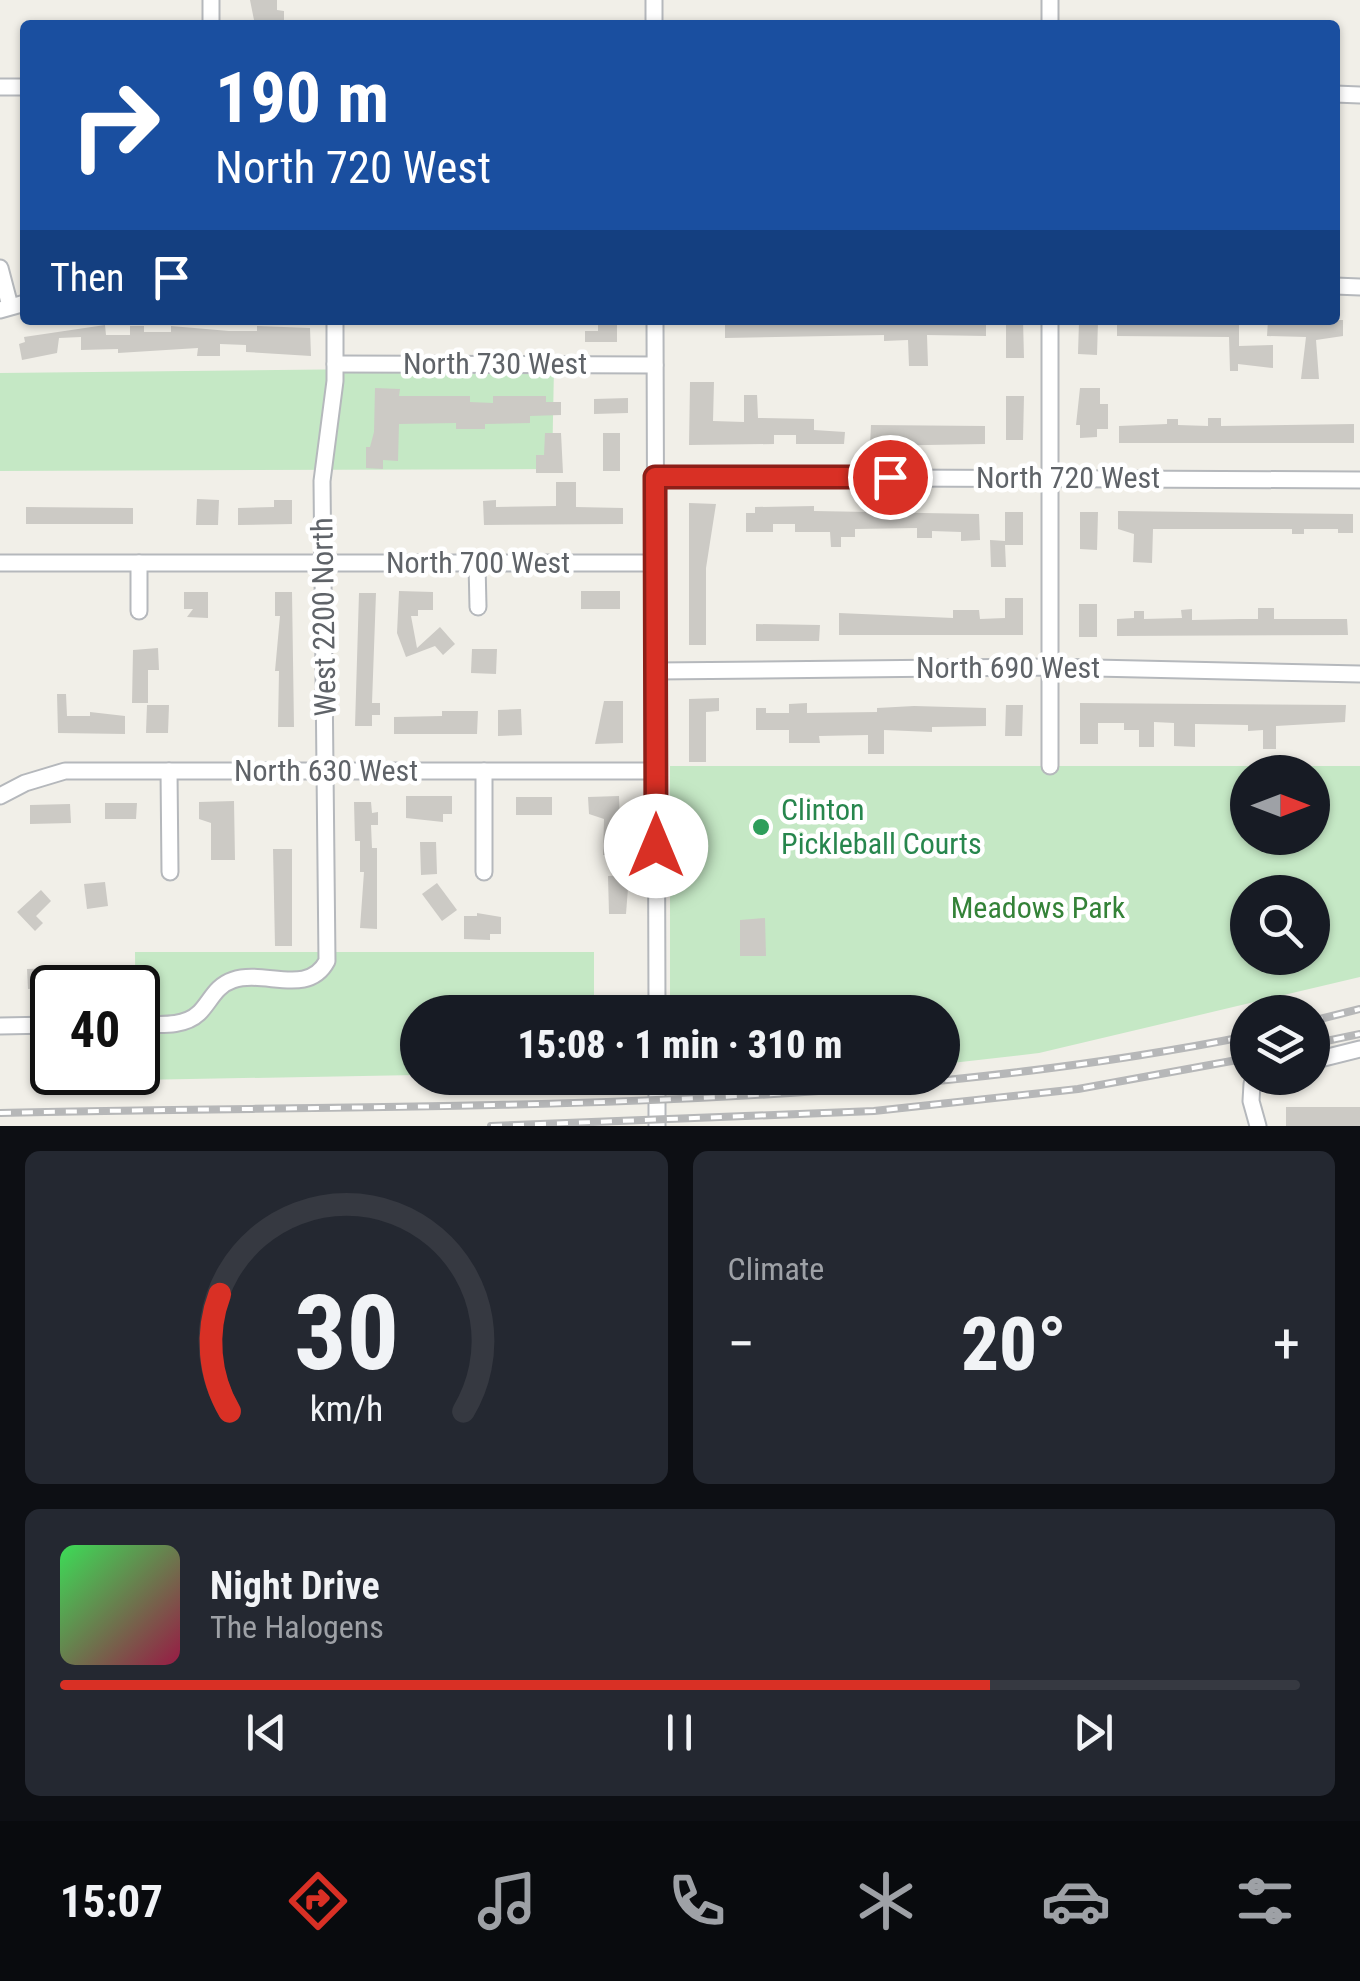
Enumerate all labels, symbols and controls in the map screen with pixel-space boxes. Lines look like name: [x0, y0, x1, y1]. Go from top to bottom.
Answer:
text: 190 m: [215, 57, 389, 139]
icon: right: [50, 60, 180, 190]
text: North 720 West: [215, 141, 491, 194]
icon: arrive: [144, 250, 199, 305]
text: Then: [50, 256, 124, 300]
street label: North 730 West: [403, 346, 587, 381]
pin: [848, 435, 933, 520]
icon: arrive: [863, 450, 918, 505]
street label: North 720 West: [976, 460, 1160, 495]
street label: West 2200 North: [304, 517, 343, 717]
street label: North 700 West: [386, 545, 570, 580]
street label: North 690 West: [916, 650, 1100, 685]
street label: North 630 West: [234, 753, 418, 788]
north arrow: [1230, 755, 1330, 855]
map controls: [1230, 755, 1330, 1095]
place label: Clinton Pickleball Courts: [781, 792, 982, 861]
position arrow: [604, 794, 708, 898]
marker: Clinton Pickleball Courts: [750, 816, 772, 838]
button: search: [1230, 875, 1330, 975]
park label: Meadows Park: [951, 890, 1126, 925]
speed limit sign: 40: [30, 965, 160, 1095]
button: layers: [1230, 995, 1330, 1095]
text: 15:08 · 1 min · 310 m: [518, 1023, 842, 1067]
text: Climate: [728, 1250, 824, 1288]
text: 30: [294, 1273, 399, 1394]
text: 20°: [961, 1300, 1067, 1388]
text: −: [728, 1312, 755, 1376]
text: +: [1273, 1312, 1300, 1376]
text: km/h: [309, 1388, 383, 1430]
text: Night Drive: [210, 1564, 380, 1608]
text: The Halogens: [210, 1608, 384, 1646]
icon: previous: [239, 1705, 294, 1760]
icon: pause: [652, 1705, 707, 1760]
icon: next: [1066, 1705, 1121, 1760]
icon: directions: [283, 1866, 353, 1936]
icon: music: [472, 1866, 542, 1936]
icon: phone: [662, 1866, 732, 1936]
icon: climate: [851, 1866, 921, 1936]
icon: car: [1041, 1866, 1111, 1936]
icon: filters: [1230, 1866, 1300, 1936]
text: 15:07: [60, 1875, 163, 1928]

